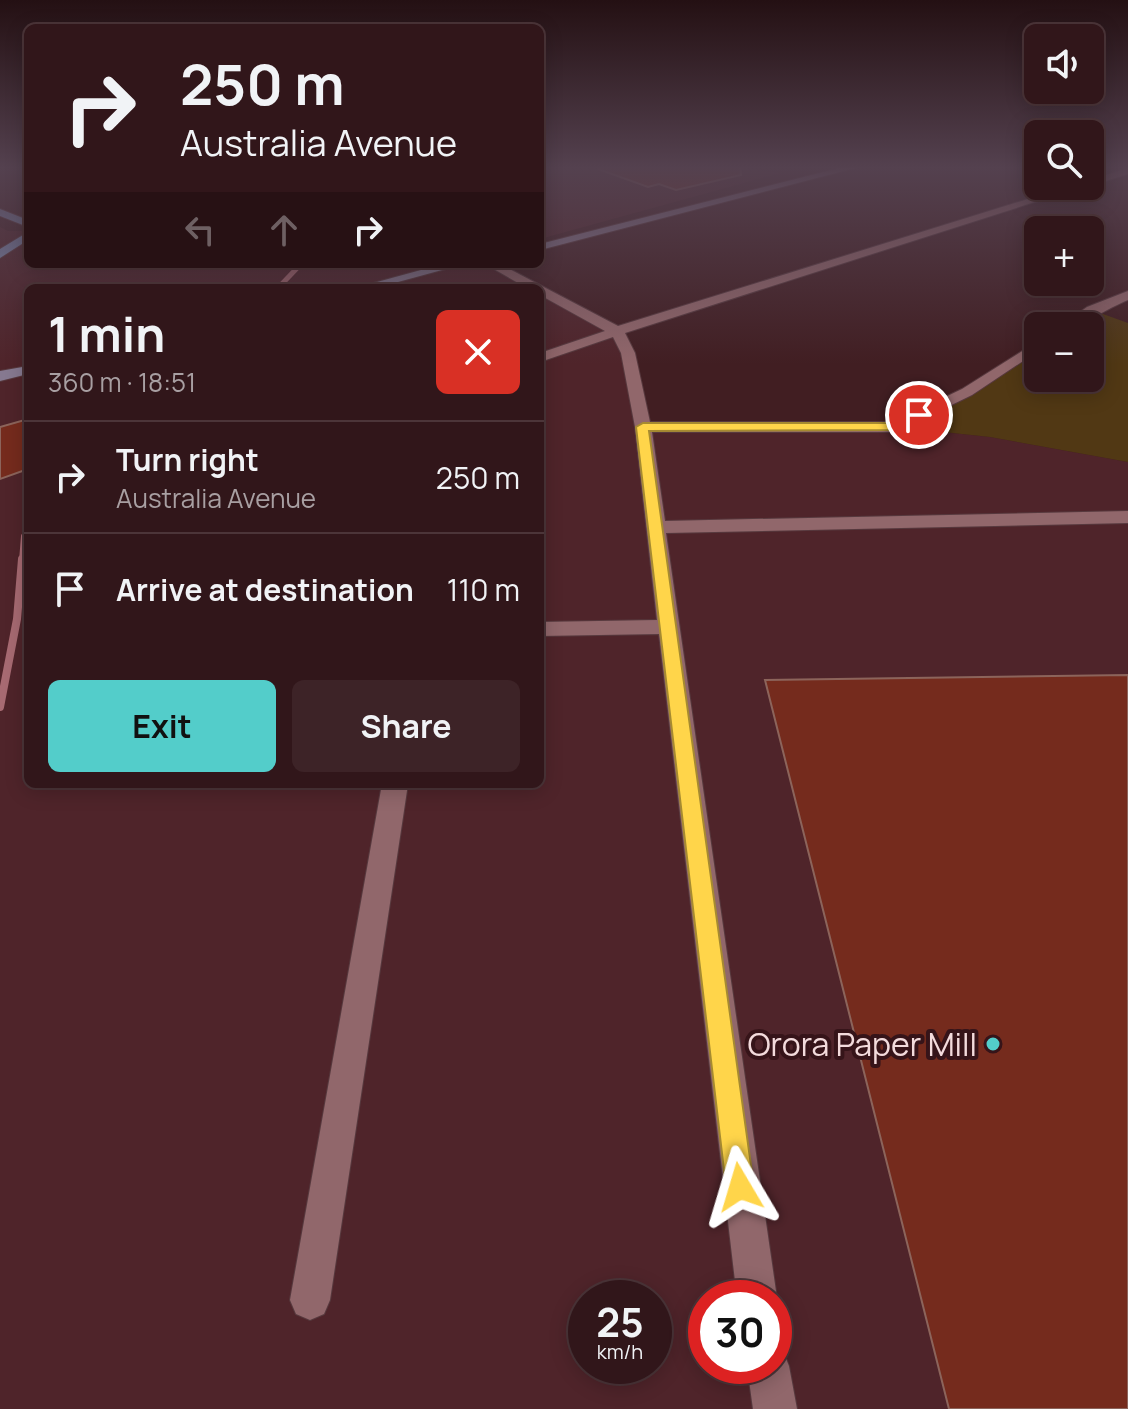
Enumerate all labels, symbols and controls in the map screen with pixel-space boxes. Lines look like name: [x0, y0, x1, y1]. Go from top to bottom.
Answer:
map controls: [1024, 24, 1104, 392]
button: sound: [1024, 24, 1104, 104]
text: 250 m: [180, 45, 345, 122]
icon: right: [48, 56, 152, 160]
text: Australia Avenue: [180, 118, 457, 167]
button: search: [1024, 120, 1104, 200]
icon: left: [178, 208, 222, 252]
icon: ahead: [262, 208, 306, 252]
icon: right: [346, 208, 390, 252]
button: +: [1024, 216, 1104, 296]
text: 1 min: [48, 301, 165, 366]
button: close: [436, 310, 520, 394]
button: −: [1024, 312, 1104, 392]
text: 360 m · 18:51: [48, 364, 196, 400]
pin: [885, 381, 953, 449]
icon: arrive: [897, 393, 941, 437]
text: Turn right: [116, 439, 259, 480]
icon: right: [48, 455, 92, 499]
text: 250 m: [436, 457, 520, 498]
text: Australia Avenue: [116, 480, 316, 516]
icon: arrive: [48, 567, 92, 611]
text: Arrive at destination: [116, 569, 414, 610]
text: 110 m: [447, 569, 520, 610]
button: Exit: [48, 680, 276, 772]
button: Share: [292, 680, 520, 772]
place label: Orora Paper Mill: [747, 1022, 977, 1066]
marker: Orora Paper Mill: [984, 1035, 1002, 1053]
position arrow: [698, 1145, 782, 1229]
speed limit sign: 30: [688, 1280, 792, 1384]
text: 25: [596, 1294, 644, 1349]
text: km/h: [597, 1338, 643, 1365]

